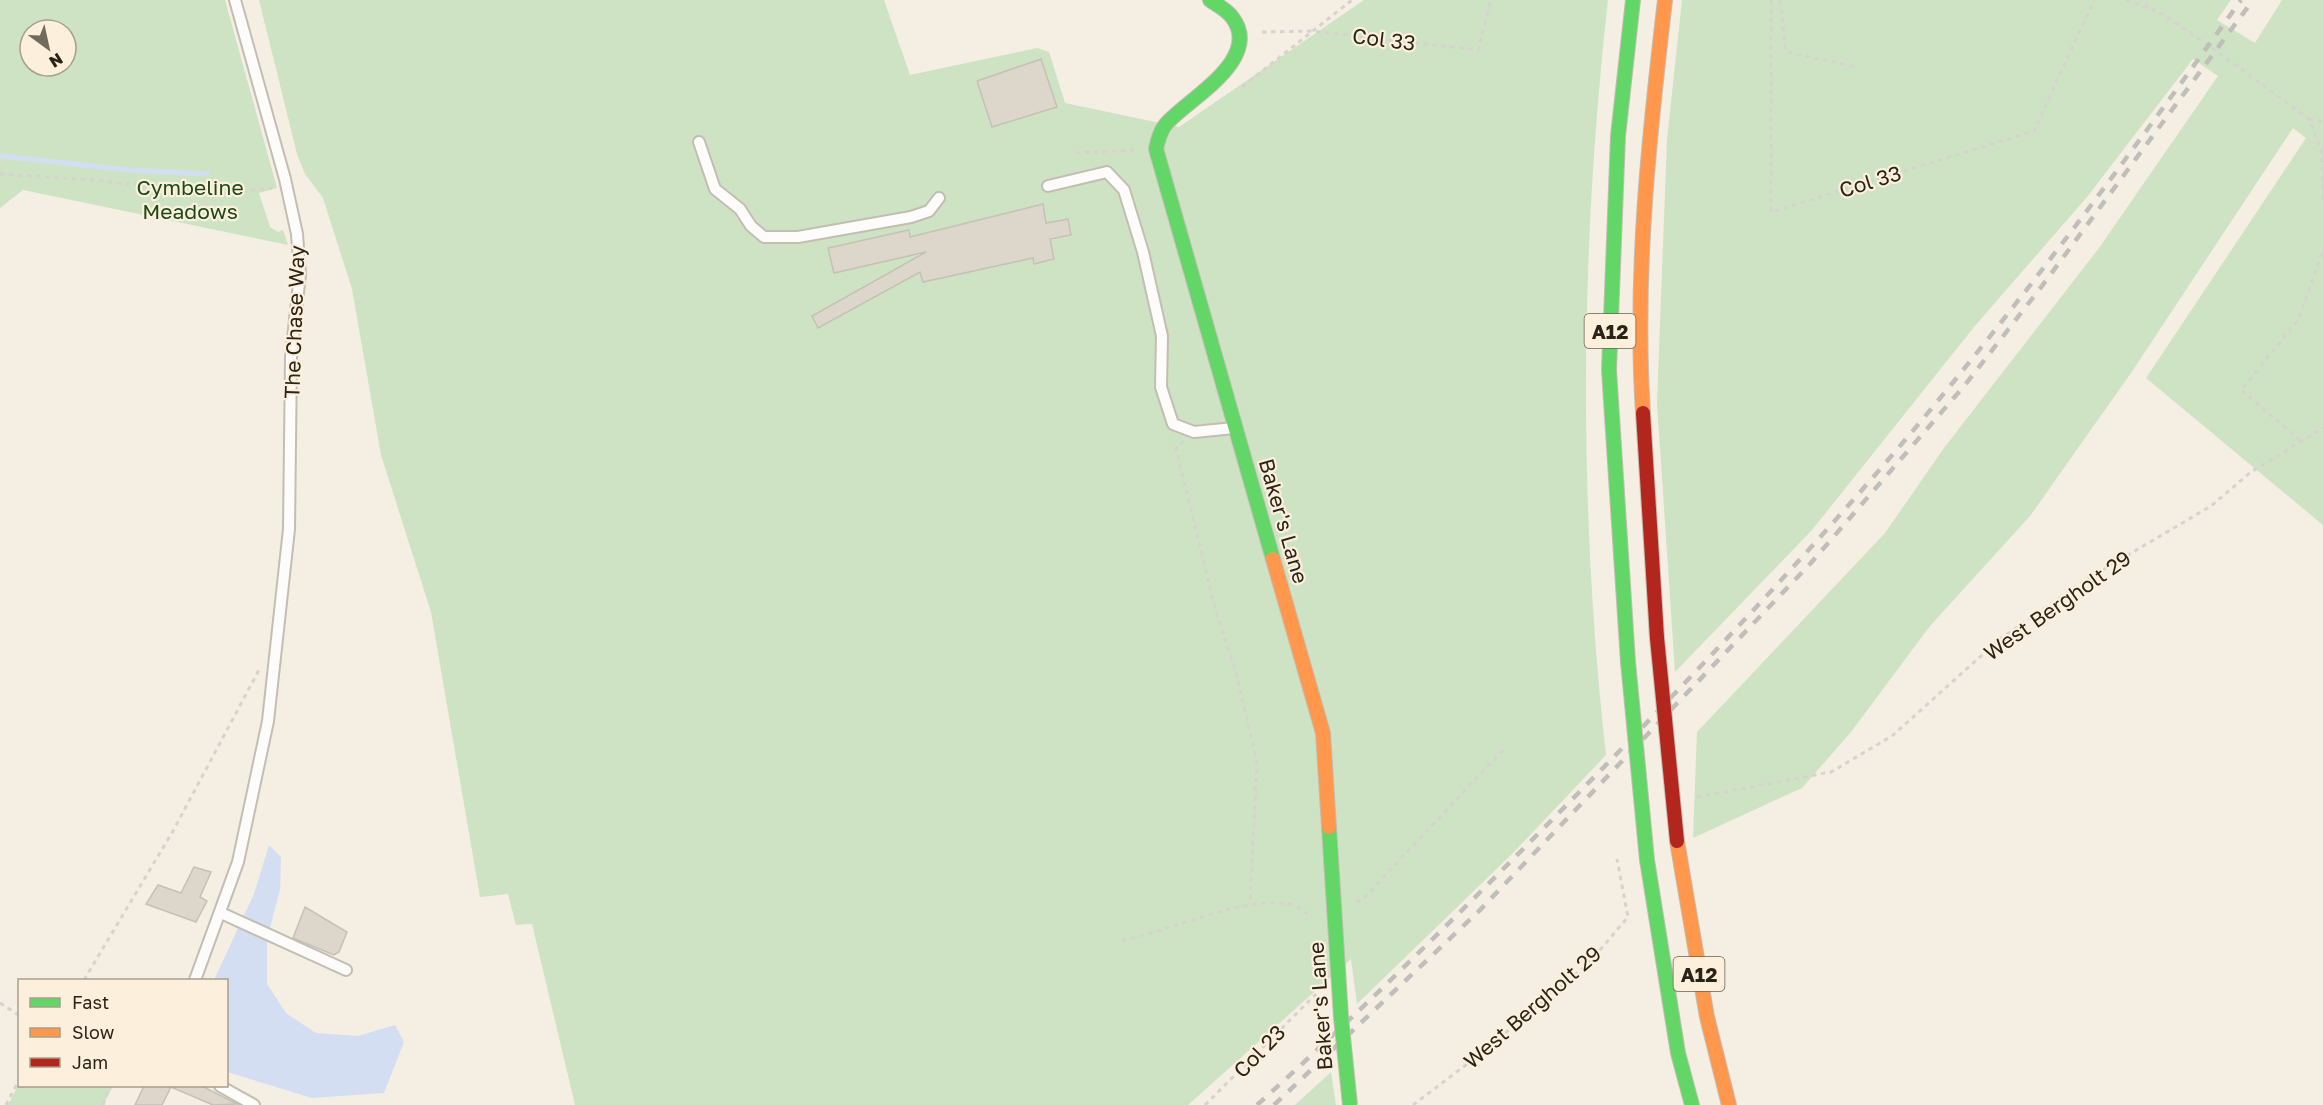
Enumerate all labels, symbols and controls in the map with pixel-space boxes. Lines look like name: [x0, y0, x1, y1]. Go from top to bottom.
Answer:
north arrow: [18, 18, 78, 78]
street label: Col 33: [1351, 22, 1417, 56]
text: N: [46, 49, 67, 72]
street label: Col 33: [1836, 159, 1904, 203]
park label: Cymbeline Meadows: [136, 174, 244, 224]
street label: The Chase Way: [278, 245, 310, 399]
road number: A12: [1584, 314, 1636, 348]
street label: Baker's Lane: [1254, 456, 1314, 586]
street label: West Bergholt 29: [1978, 545, 2136, 665]
street label: West Bergholt 29: [1458, 940, 1606, 1074]
street label: Baker's Lane: [1303, 941, 1337, 1071]
road number: A12: [1674, 957, 1724, 991]
legend: [18, 979, 228, 1087]
text: Fast: [72, 991, 109, 1013]
street label: Col 23: [1228, 1019, 1290, 1083]
text: Slow: [72, 1021, 115, 1043]
text: Jam: [72, 1051, 108, 1073]

